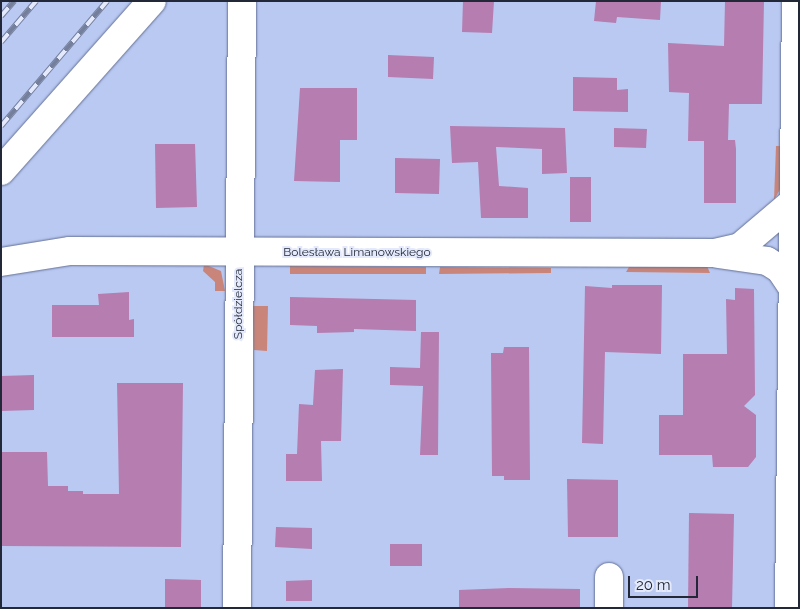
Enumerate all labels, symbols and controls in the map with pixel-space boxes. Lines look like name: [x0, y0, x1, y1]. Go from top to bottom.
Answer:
street label: Bolesława Limanowskiego: [283, 246, 431, 260]
street label: Spółdzielcza: [232, 269, 246, 339]
scale bar: [630, 566, 700, 598]
text: 20 m: [636, 576, 671, 594]

